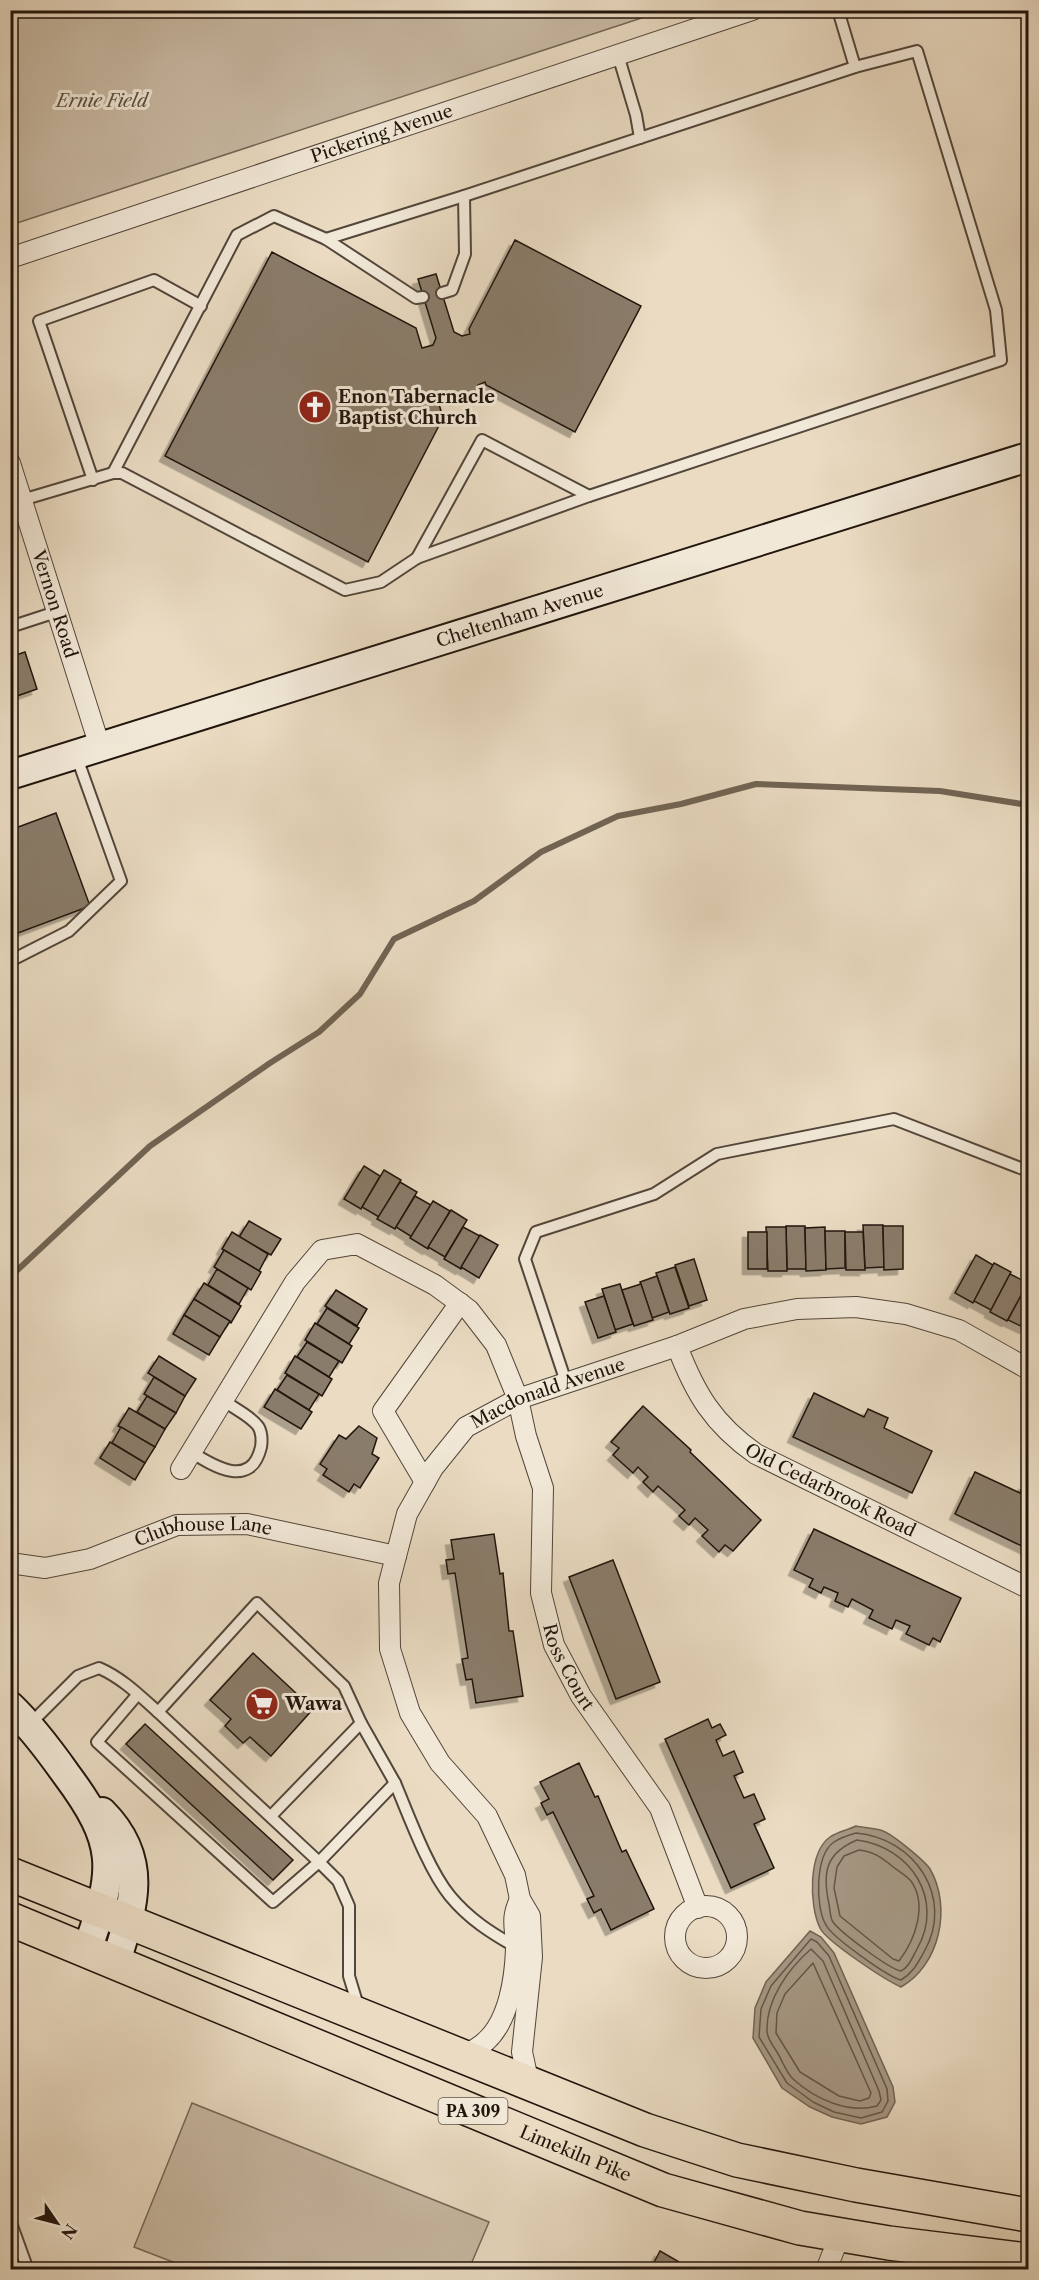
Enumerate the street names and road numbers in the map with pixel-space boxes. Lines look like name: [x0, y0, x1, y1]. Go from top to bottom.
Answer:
street label: Pickering Avenue: [308, 100, 456, 168]
street label: Vernon Road: [27, 546, 82, 661]
street label: Cheltenham Avenue: [433, 579, 606, 652]
street label: Macdonald Avenue: [467, 1353, 628, 1433]
street label: Old Cedarbrook Road: [740, 1439, 919, 1542]
street label: Clubhouse Lane: [131, 1513, 274, 1552]
street label: Ross Court: [538, 1621, 599, 1715]
road number: PA 309: [438, 2098, 508, 2124]
street label: Limekiln Pike: [516, 2121, 634, 2186]

